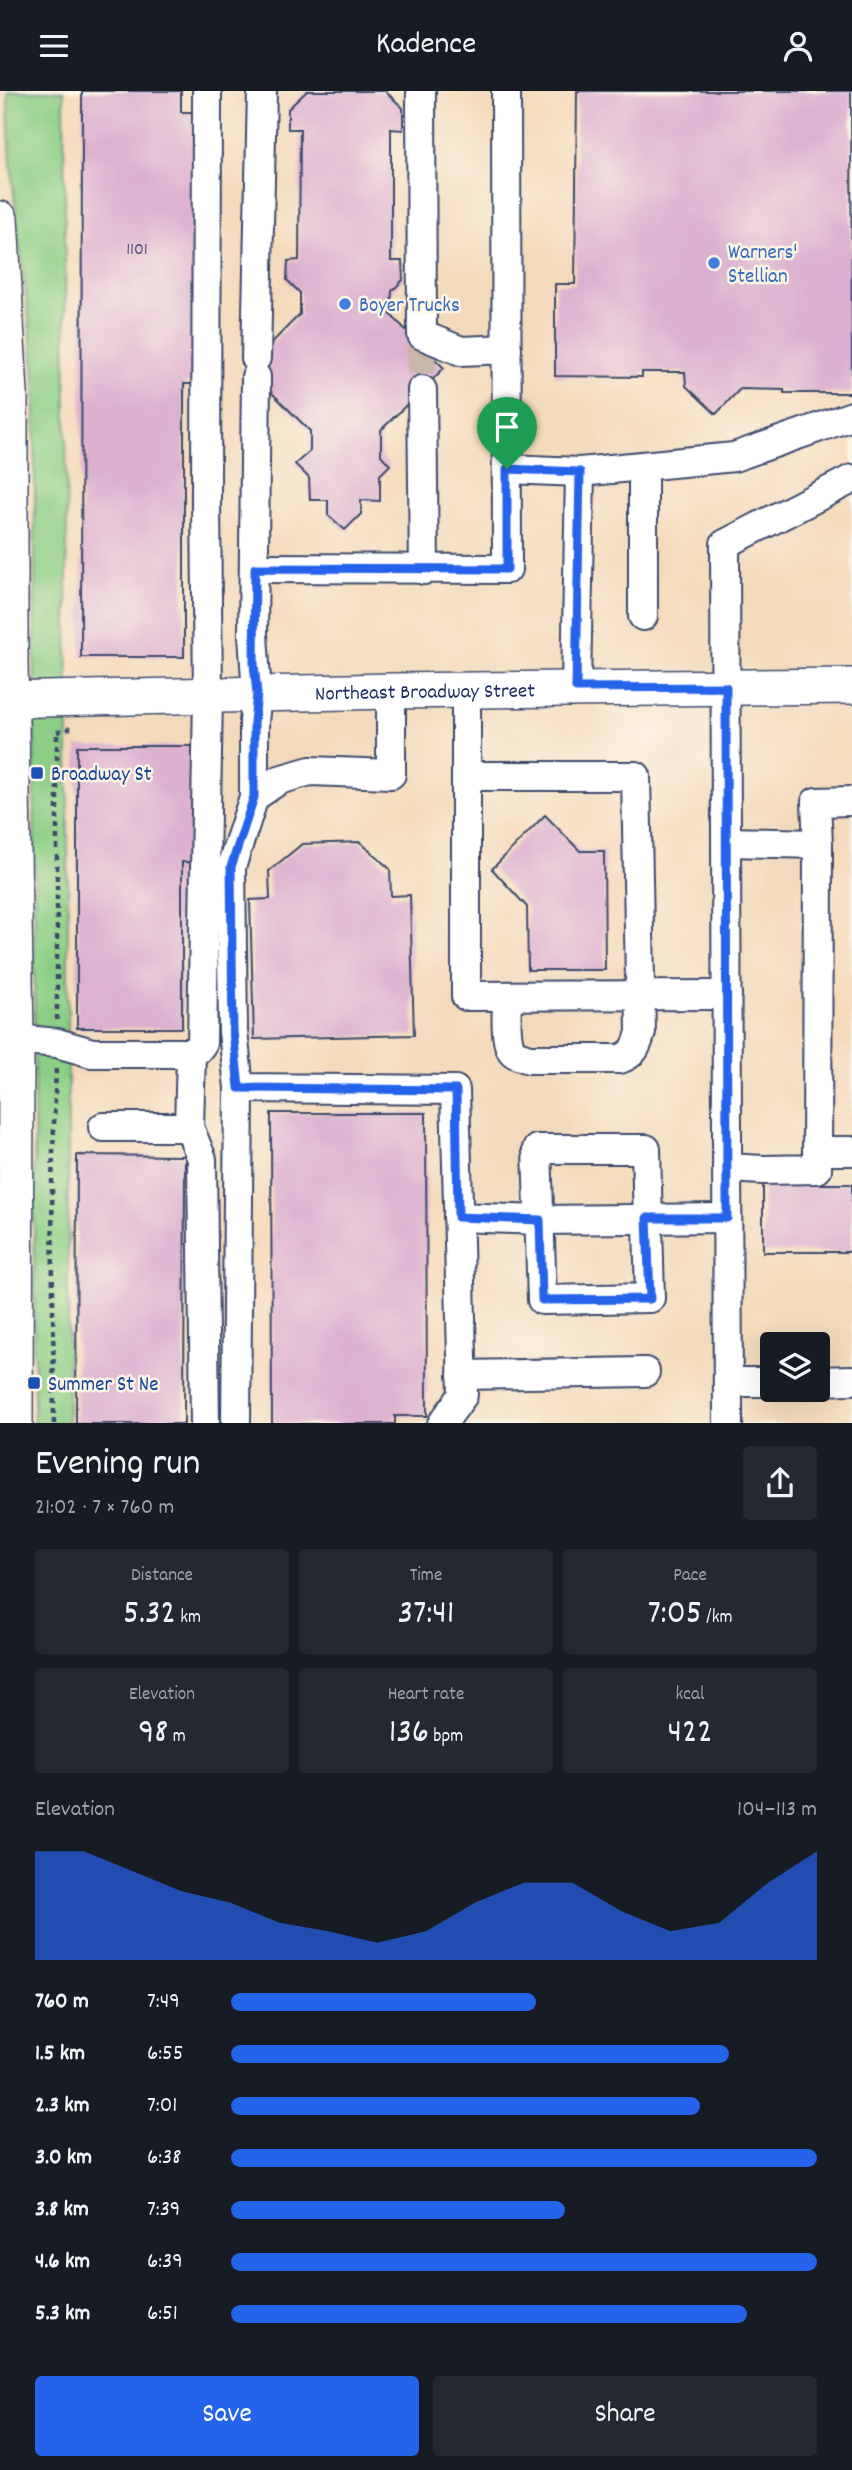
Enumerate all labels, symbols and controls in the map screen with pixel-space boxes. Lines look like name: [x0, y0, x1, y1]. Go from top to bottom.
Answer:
text: Kadence: [376, 23, 476, 69]
icon: menu: [35, 27, 73, 65]
icon: person: [779, 27, 817, 65]
house number: 1101: [126, 238, 148, 263]
place label: Warners' Stellian: [728, 239, 797, 293]
marker: Warners' Stellian: [706, 255, 722, 271]
place label: Boyer Trucks: [359, 292, 460, 322]
marker: Boyer Trucks: [337, 296, 353, 312]
pin: [477, 397, 537, 469]
icon: arrive: [488, 408, 526, 446]
street label: Northeast Broadway Street: [315, 677, 535, 711]
place label: Broadway St: [51, 761, 152, 791]
marker: Broadway St: [29, 765, 45, 781]
map controls: [760, 1332, 830, 1402]
button: layers: [760, 1332, 830, 1402]
place label: Summer St Ne: [48, 1371, 158, 1401]
marker: Summer St Ne: [26, 1375, 42, 1391]
text: Evening run: [35, 1438, 200, 1493]
button: share: [743, 1446, 817, 1520]
text: 21:02 · 7 × 760 m: [35, 1492, 174, 1525]
text: Distance: [131, 1563, 193, 1590]
text: Time: [410, 1563, 442, 1590]
text: Pace: [673, 1563, 707, 1590]
text: 5.32: [123, 1590, 176, 1640]
text: 37:41: [398, 1590, 454, 1640]
text: 7:05: [647, 1590, 702, 1640]
text: km: [176, 1605, 201, 1632]
text: /km: [702, 1605, 733, 1632]
text: Elevation: [129, 1682, 195, 1709]
text: Heart rate: [388, 1682, 464, 1709]
text: kcal: [676, 1682, 704, 1709]
text: 98: [138, 1709, 168, 1759]
text: 136: [389, 1709, 429, 1759]
text: 422: [667, 1709, 713, 1759]
text: m: [168, 1724, 186, 1751]
text: bpm: [429, 1724, 463, 1751]
text: Elevation: [35, 1794, 115, 1827]
text: 104–113 m: [737, 1794, 817, 1827]
text: 760 m: [35, 1986, 89, 2019]
text: 7:49: [147, 1986, 180, 2019]
text: 1.5 km: [35, 2038, 85, 2071]
text: 6:55: [147, 2038, 183, 2071]
text: 2.3 km: [35, 2090, 90, 2123]
text: 7:01: [147, 2090, 177, 2123]
text: 3.0 km: [35, 2142, 92, 2175]
text: 6:38: [147, 2142, 182, 2175]
text: 3.8 km: [35, 2194, 89, 2227]
text: 7:39: [147, 2194, 180, 2227]
text: 4.6 km: [35, 2246, 90, 2279]
text: 6:39: [147, 2246, 183, 2279]
text: 5.3 km: [35, 2298, 90, 2331]
text: 6:51: [147, 2298, 178, 2331]
button: Save: [35, 2376, 419, 2456]
button: Share: [433, 2376, 817, 2456]

